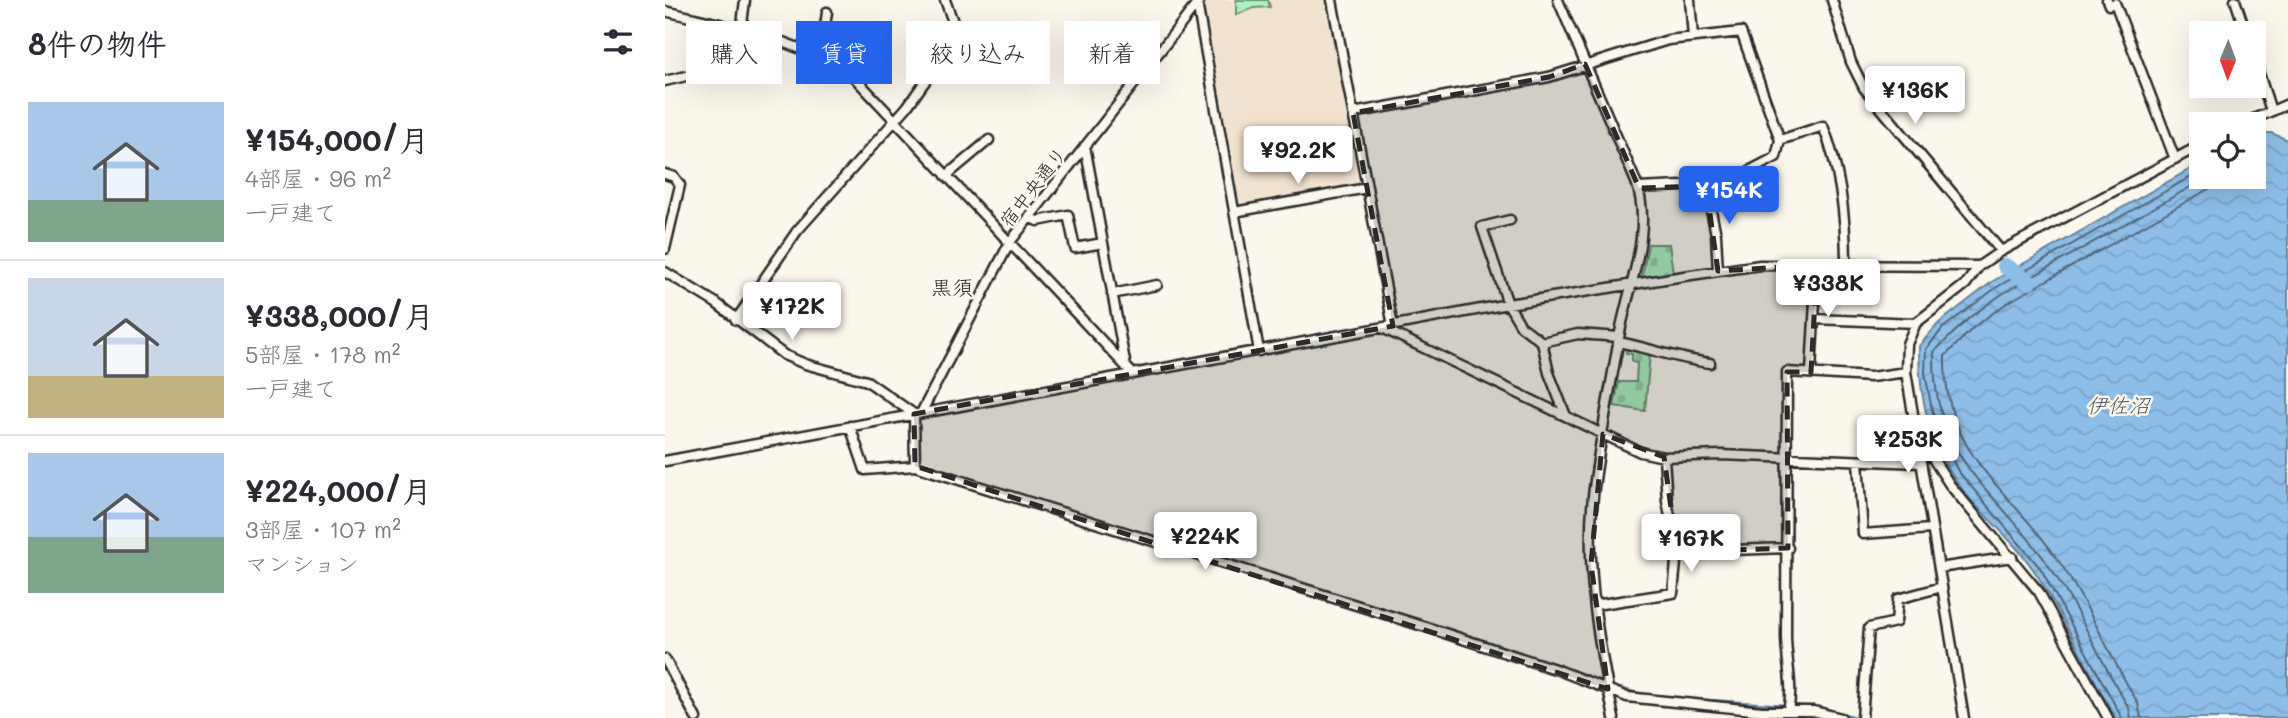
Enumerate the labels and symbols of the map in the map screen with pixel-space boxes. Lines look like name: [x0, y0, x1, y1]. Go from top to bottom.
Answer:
north arrow: [2189, 21, 2266, 98]
pin: ¥136K: [1866, 66, 1964, 126]
pin: ¥92.2K: [1241, 127, 1355, 186]
street label: 宿中央通り: [994, 142, 1072, 232]
pin: ¥154K: [1680, 166, 1778, 226]
pin: ¥338K: [1779, 260, 1877, 319]
district label: 黒須: [931, 273, 973, 300]
pin: ¥172K: [743, 282, 841, 342]
water label: 伊佐沼: [2087, 391, 2151, 418]
pin: ¥253K: [1859, 416, 1957, 475]
pin: ¥224K: [1156, 512, 1254, 572]
pin: ¥167K: [1642, 514, 1740, 574]

